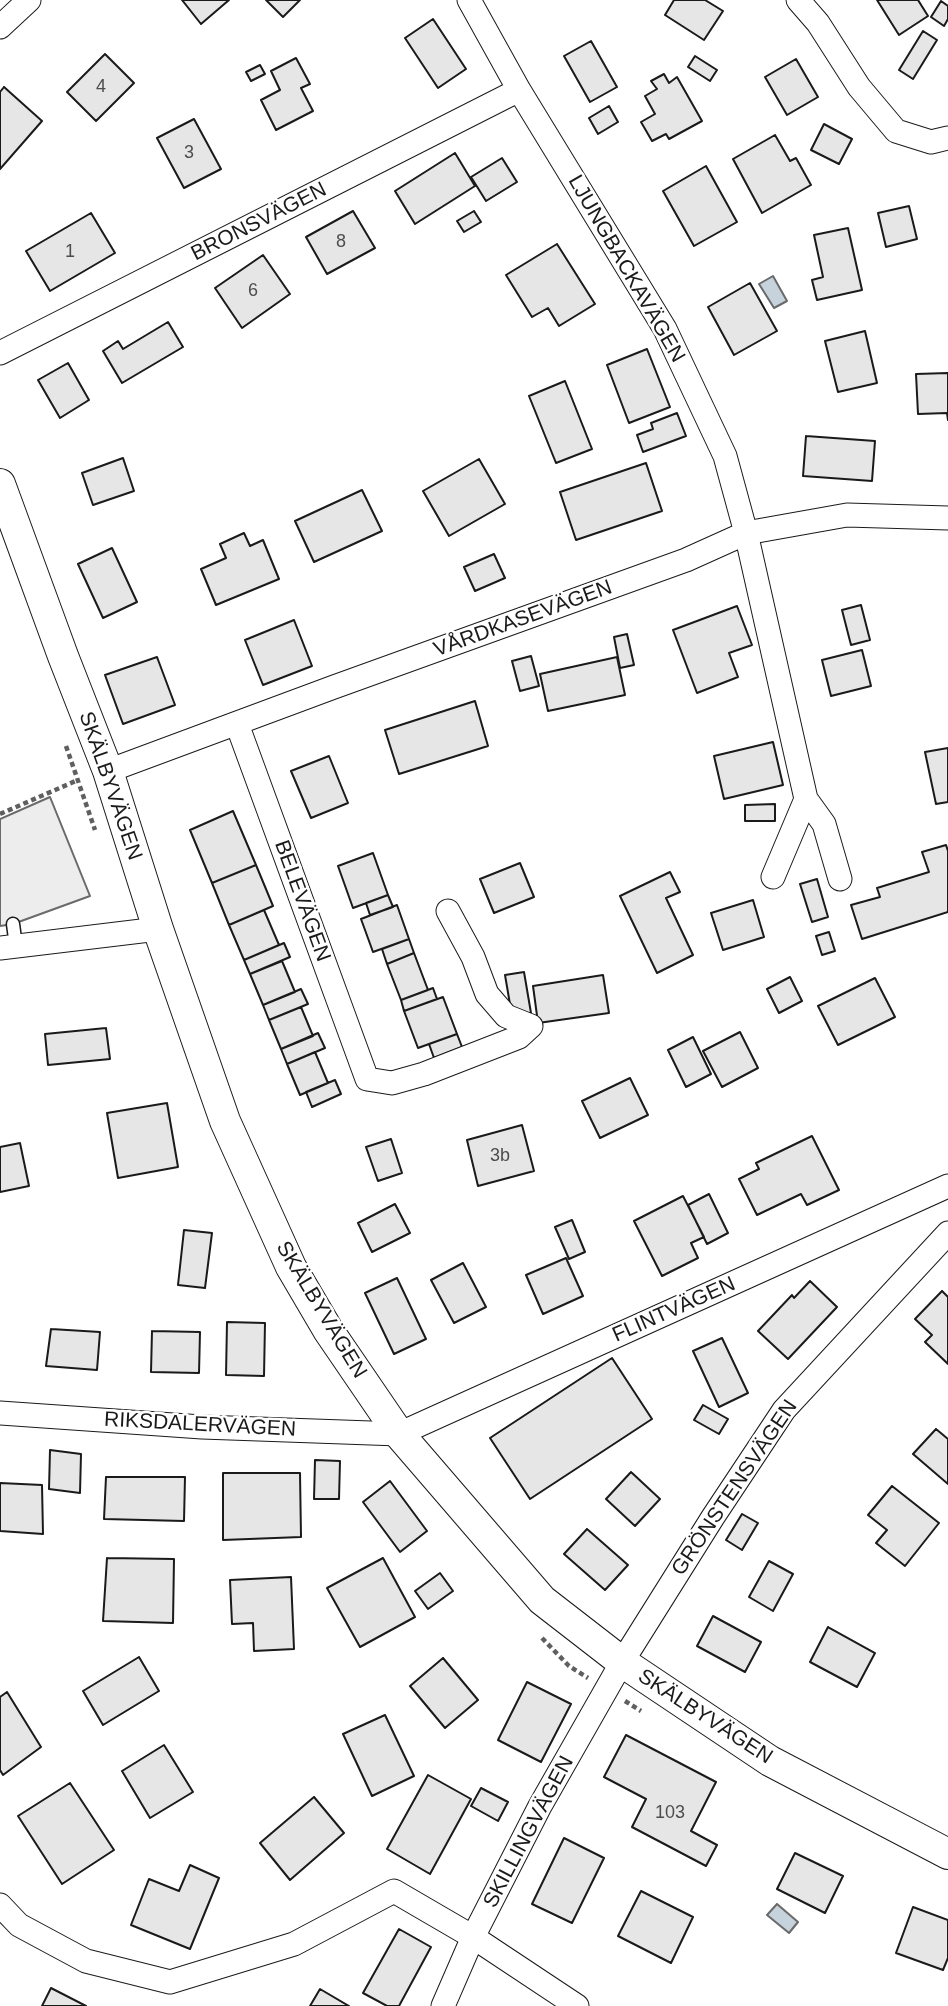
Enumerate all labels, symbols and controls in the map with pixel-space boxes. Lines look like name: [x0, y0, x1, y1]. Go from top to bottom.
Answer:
house number: 4: [96, 76, 106, 98]
house number: 3: [184, 142, 194, 164]
street label: LJUNGBACKAVÄGEN: [562, 171, 690, 367]
street label: BRONSVÄGEN: [187, 177, 331, 267]
house number: 8: [336, 231, 346, 253]
house number: 1: [65, 241, 75, 263]
house number: 6: [248, 280, 258, 302]
street label: VÅRDKASEVÄGEN: [430, 575, 616, 663]
street label: SKÄLBYVÄGEN: [73, 709, 147, 863]
street label: BELEVÄGEN: [268, 837, 336, 965]
house number: 3b: [490, 1145, 510, 1167]
street label: SKÄLBYVÄGEN: [270, 1237, 372, 1383]
street label: FLINTVÄGEN: [609, 1272, 739, 1348]
street label: GRÖNSTENSVÄGEN: [667, 1395, 803, 1581]
street label: RIKSDALERVÄGEN: [103, 1407, 297, 1443]
street label: SKÄLBYVÄGEN: [633, 1664, 777, 1770]
street label: SKILLINGVÄGEN: [478, 1752, 580, 1912]
house number: 103: [655, 1802, 685, 1824]

